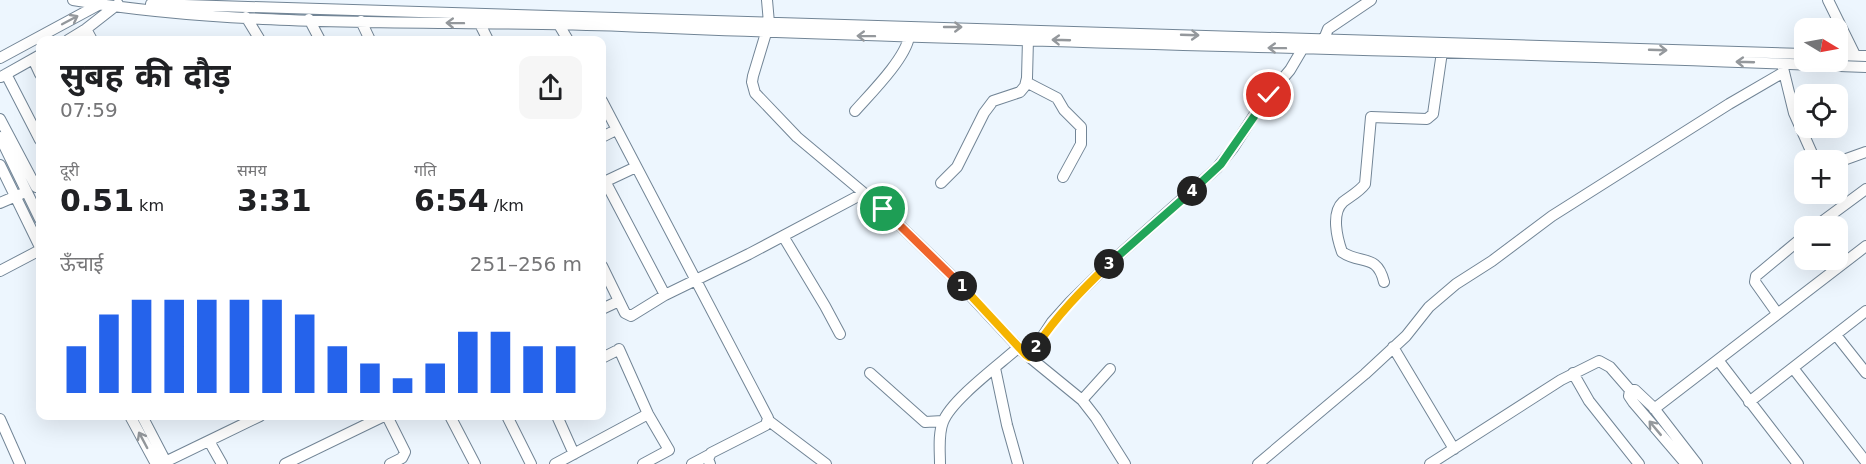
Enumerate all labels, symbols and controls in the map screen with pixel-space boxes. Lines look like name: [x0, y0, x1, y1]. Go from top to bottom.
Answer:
one-way arrow: [61, 14, 78, 26]
one-way arrow: [446, 17, 466, 29]
north arrow: [1794, 18, 1848, 72]
map controls: [1794, 18, 1848, 270]
one-way arrow: [943, 21, 963, 33]
one-way arrow: [1180, 29, 1200, 41]
one-way arrow: [857, 30, 877, 42]
one-way arrow: [1051, 35, 1071, 46]
one-way arrow: [1267, 42, 1287, 54]
one-way arrow: [1647, 44, 1667, 55]
text: सुबह की दौड़: [60, 56, 231, 95]
button: share: [519, 56, 582, 119]
one-way arrow: [1735, 57, 1755, 68]
pin: [1243, 69, 1294, 120]
icon: check: [1252, 78, 1285, 111]
button: locate: [1794, 84, 1848, 138]
text: 07:59: [60, 98, 118, 122]
button: +: [1794, 150, 1848, 204]
text: दूरी: [60, 161, 79, 180]
text: समय: [237, 161, 267, 180]
text: गति: [414, 161, 436, 180]
pin: 4: [1177, 176, 1207, 206]
text: 4: [1186, 181, 1198, 200]
text: 0.51: [60, 183, 134, 218]
text: 3:31: [237, 183, 312, 218]
text: 6:54: [414, 183, 489, 218]
pin: [857, 183, 908, 234]
icon: arrive: [866, 192, 899, 225]
text: km: [134, 196, 164, 215]
text: /km: [489, 196, 524, 215]
button: −: [1794, 216, 1848, 270]
pin: 3: [1094, 249, 1124, 279]
text: ऊँचाई: [60, 252, 103, 276]
text: 251–256 m: [470, 252, 582, 276]
text: 3: [1103, 254, 1115, 273]
pin: 1: [947, 271, 977, 301]
text: 1: [956, 276, 968, 295]
pin: 2: [1021, 332, 1051, 362]
text: 2: [1030, 337, 1042, 356]
one-way arrow: [1648, 421, 1662, 436]
one-way arrow: [137, 431, 148, 449]

